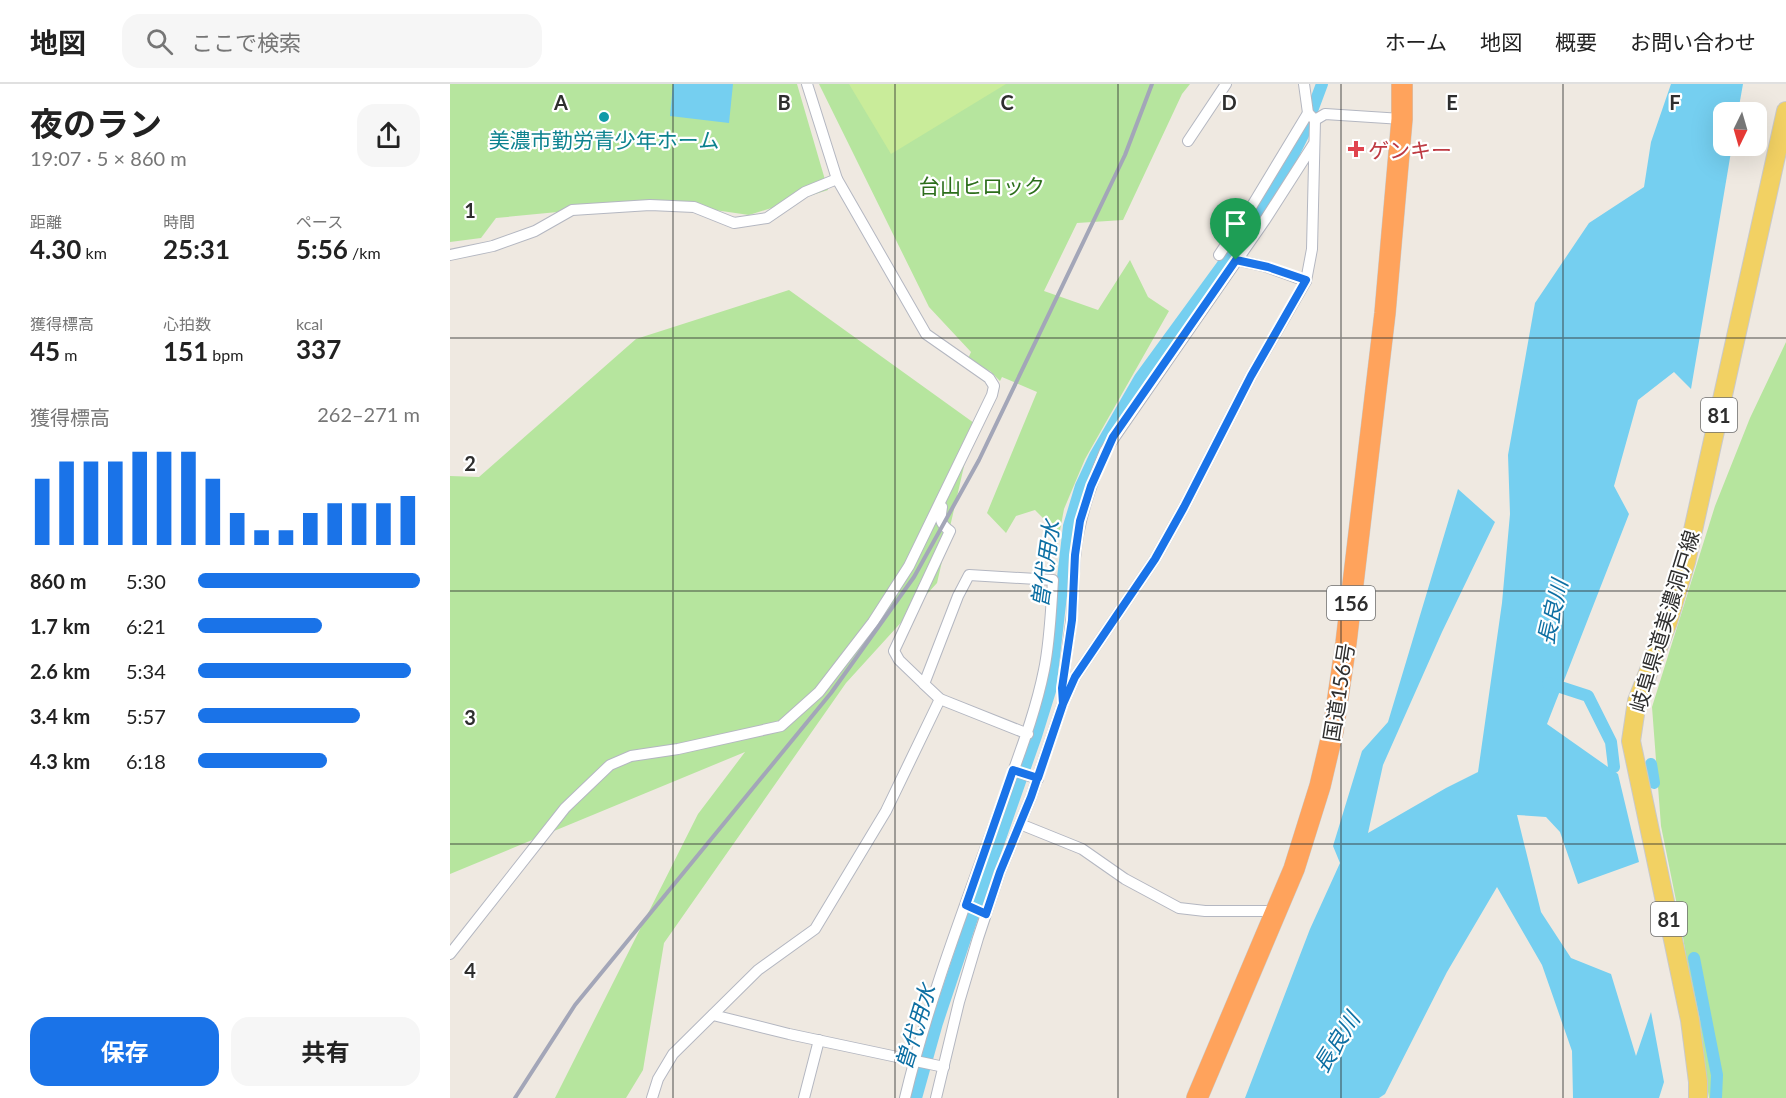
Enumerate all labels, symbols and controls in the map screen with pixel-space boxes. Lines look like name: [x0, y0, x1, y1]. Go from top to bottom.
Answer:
search box: [122, 14, 542, 68]
text: 地図: [30, 25, 86, 59]
icon: search: [143, 25, 176, 58]
text: ここで検索: [191, 29, 301, 56]
text: ホーム: [1385, 29, 1447, 54]
text: 地図: [1480, 29, 1522, 54]
text: 概要: [1555, 29, 1597, 54]
text: お問い合わせ: [1630, 29, 1756, 54]
text: A: [553, 90, 568, 114]
text: B: [777, 90, 791, 114]
text: C: [1000, 90, 1014, 114]
text: D: [1221, 90, 1237, 114]
text: E: [1446, 90, 1458, 114]
text: F: [1669, 90, 1681, 114]
north arrow: [1713, 102, 1767, 156]
map controls: [1713, 102, 1767, 156]
text: 夜のラン: [30, 103, 162, 143]
button: share: [357, 104, 420, 167]
marker: 美濃市勤労青少年ホーム: [597, 110, 611, 124]
place label: 美濃市勤労青少年ホーム: [489, 127, 719, 152]
place label: ゲンキー: [1368, 137, 1452, 162]
marker: ゲンキー: [1349, 142, 1363, 156]
text: 19:07 · 5 × 860 m: [30, 146, 187, 170]
park label: 台山ヒロック: [919, 173, 1045, 198]
text: 1: [464, 198, 476, 222]
pin: [1210, 198, 1261, 260]
icon: arrive: [1219, 207, 1252, 240]
text: 距離: [30, 212, 62, 231]
text: 時間: [163, 212, 195, 231]
text: ペース: [296, 212, 343, 231]
text: 4.30: [30, 233, 81, 265]
text: 25:31: [163, 233, 230, 265]
text: 5:56: [296, 233, 348, 265]
text: km: [81, 243, 107, 262]
text: /km: [348, 243, 381, 262]
text: 獲得標高: [30, 314, 94, 333]
text: 心拍数: [163, 314, 211, 333]
text: kcal: [296, 314, 323, 333]
text: 337: [296, 333, 341, 365]
text: 45: [30, 335, 60, 367]
text: 151: [163, 335, 208, 367]
text: m: [60, 345, 77, 364]
text: bpm: [208, 345, 243, 364]
road number: 81: [1701, 398, 1737, 432]
text: 262–271 m: [317, 402, 420, 426]
text: 獲得標高: [30, 405, 110, 429]
text: 2: [464, 451, 476, 475]
water label: 曽代用水: [1026, 517, 1065, 609]
street label: 岐阜県道美濃洞戸線: [1624, 527, 1704, 715]
text: 860 m: [30, 569, 86, 593]
text: 5:30: [126, 569, 166, 593]
water label: 長良川: [1531, 575, 1573, 647]
road number: 156: [1327, 586, 1375, 620]
text: 1.7 km: [30, 614, 90, 638]
text: 6:21: [126, 614, 166, 638]
street label: 国道156号: [1318, 641, 1358, 743]
text: 2.6 km: [30, 659, 90, 683]
text: 5:34: [126, 659, 166, 683]
text: 3.4 km: [30, 704, 90, 728]
text: 5:57: [126, 704, 166, 728]
text: 3: [464, 705, 476, 729]
text: 4.3 km: [30, 749, 90, 773]
text: 6:18: [126, 749, 166, 773]
road number: 81: [1651, 902, 1687, 936]
text: 4: [464, 958, 476, 982]
water label: 曽代用水: [889, 979, 941, 1073]
water label: 長良川: [1307, 1005, 1366, 1077]
button: 保存: [30, 1017, 219, 1086]
button: 共有: [231, 1017, 420, 1086]

